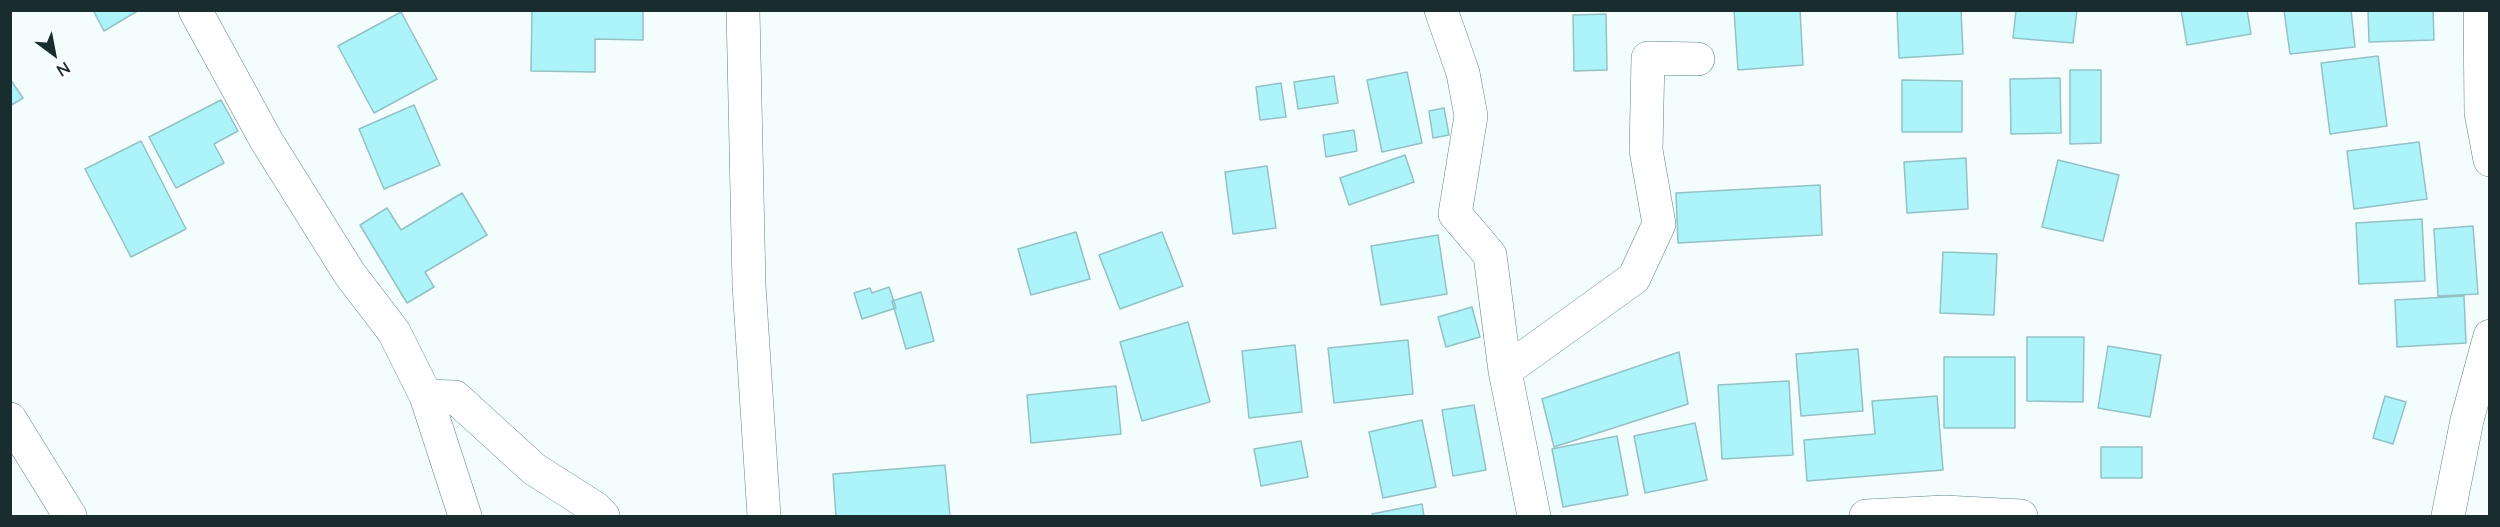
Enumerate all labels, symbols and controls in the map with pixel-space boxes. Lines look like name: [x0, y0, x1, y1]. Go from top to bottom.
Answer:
north arrow: [24, 24, 84, 84]
text: N: [54, 58, 74, 81]

